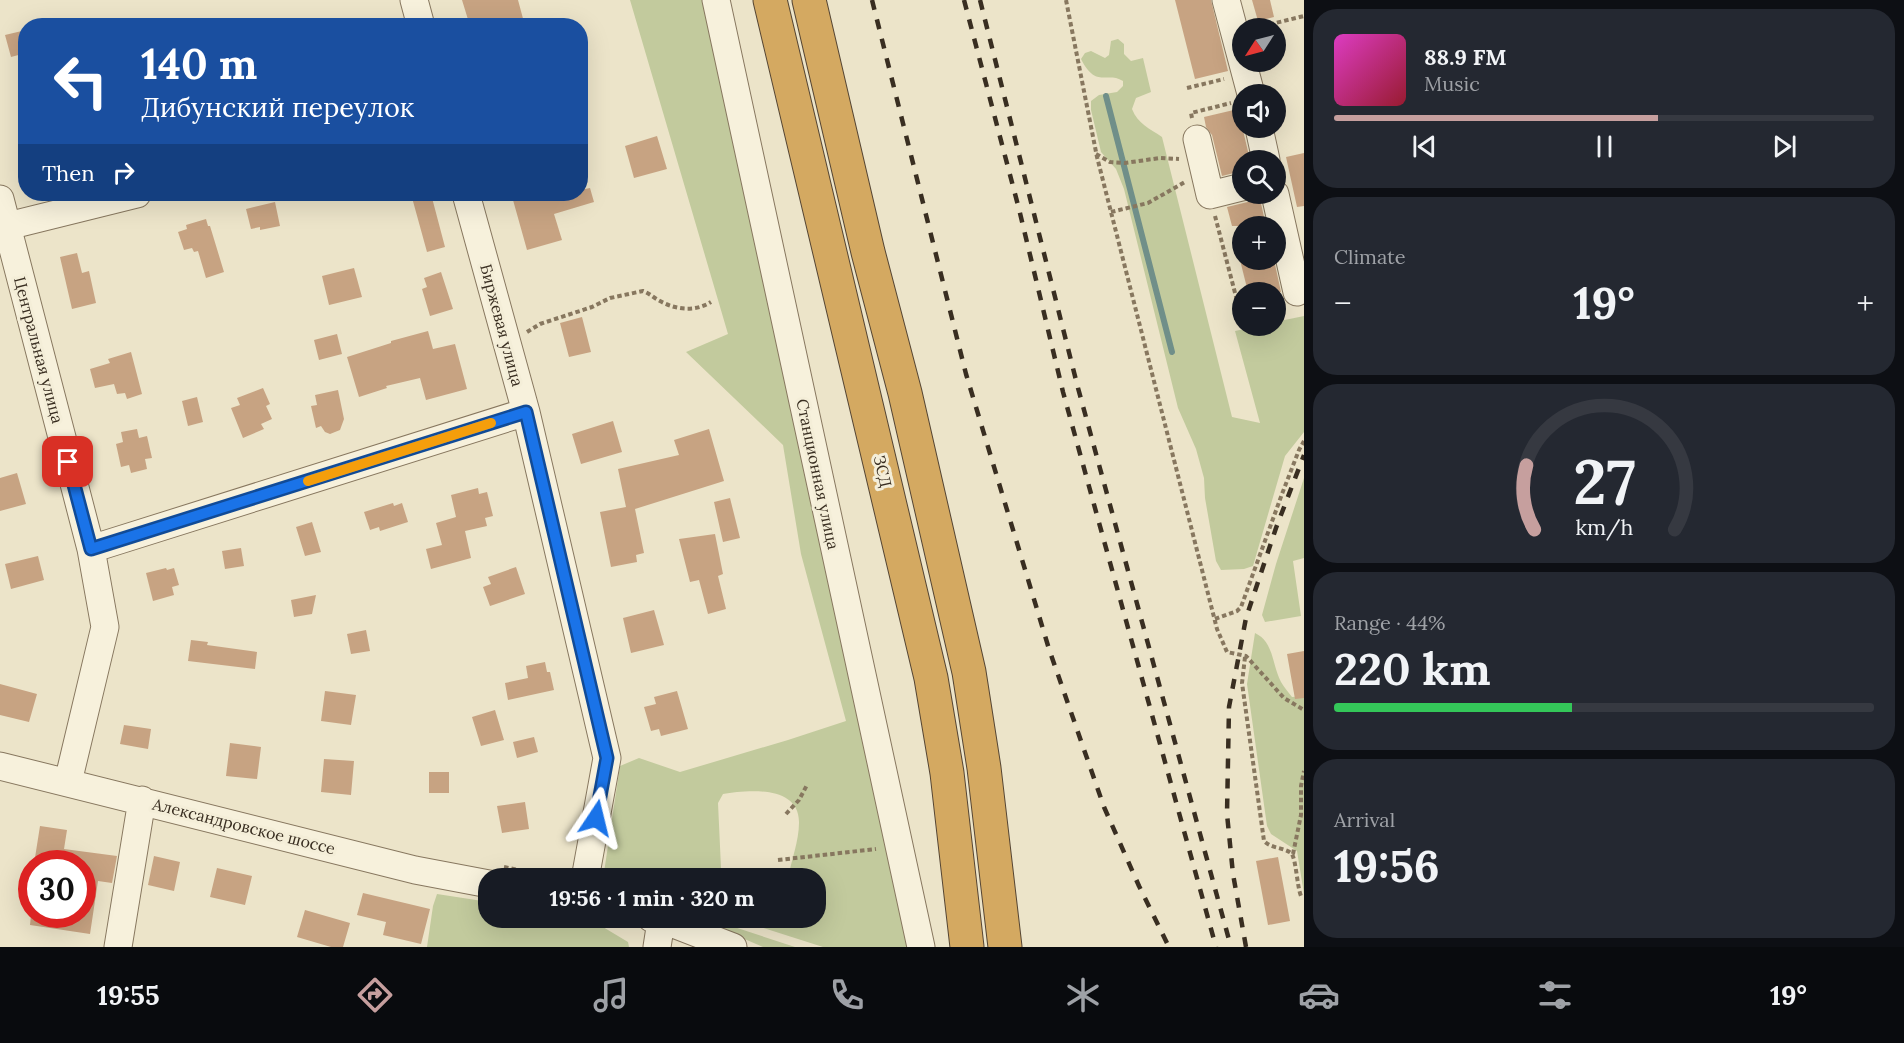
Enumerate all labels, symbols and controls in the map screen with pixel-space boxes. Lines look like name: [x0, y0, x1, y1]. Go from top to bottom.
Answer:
north arrow: [1232, 18, 1286, 72]
map controls: [1232, 18, 1286, 336]
text: 140 m: [141, 37, 257, 91]
icon: left: [42, 42, 120, 120]
text: 88.9 FM: [1424, 43, 1507, 71]
text: Music: [1424, 71, 1480, 96]
button: sound: [1232, 84, 1286, 138]
text: Дибунский переулок: [141, 90, 414, 124]
icon: previous: [1408, 130, 1441, 163]
icon: pause: [1588, 130, 1621, 163]
icon: next: [1768, 130, 1801, 163]
button: search: [1232, 150, 1286, 204]
icon: right: [107, 156, 140, 189]
text: Then: [42, 159, 95, 187]
button: +: [1232, 216, 1286, 270]
text: Climate: [1334, 244, 1406, 269]
street label: Биржевая улица: [476, 261, 528, 389]
street label: Центральная улица: [10, 274, 68, 426]
text: 19°: [1573, 274, 1635, 331]
button: −: [1232, 282, 1286, 336]
text: −: [1334, 282, 1352, 324]
text: +: [1856, 282, 1874, 324]
street label: Станционная улица: [792, 397, 844, 551]
pin: [42, 436, 93, 487]
text: 27: [1573, 442, 1635, 522]
icon: arrive: [51, 445, 84, 478]
street label: ЗСД: [870, 453, 896, 489]
text: km/h: [1575, 514, 1633, 542]
text: Range · 44%: [1334, 610, 1445, 635]
text: 220 km: [1334, 640, 1491, 697]
position arrow: [564, 786, 628, 850]
street label: Александровское шоссе: [150, 793, 338, 858]
text: Arrival: [1334, 807, 1395, 832]
text: 19:56: [1334, 837, 1440, 894]
speed limit sign: 30: [18, 850, 96, 928]
text: 19:56 · 1 min · 320 m: [550, 884, 754, 912]
icon: directions: [354, 974, 396, 1016]
icon: music: [590, 974, 632, 1016]
icon: phone: [826, 974, 868, 1016]
icon: climate: [1062, 974, 1104, 1016]
icon: car: [1298, 974, 1340, 1016]
icon: filters: [1534, 974, 1576, 1016]
text: 19:55: [97, 978, 159, 1012]
text: 19°: [1770, 978, 1807, 1012]

